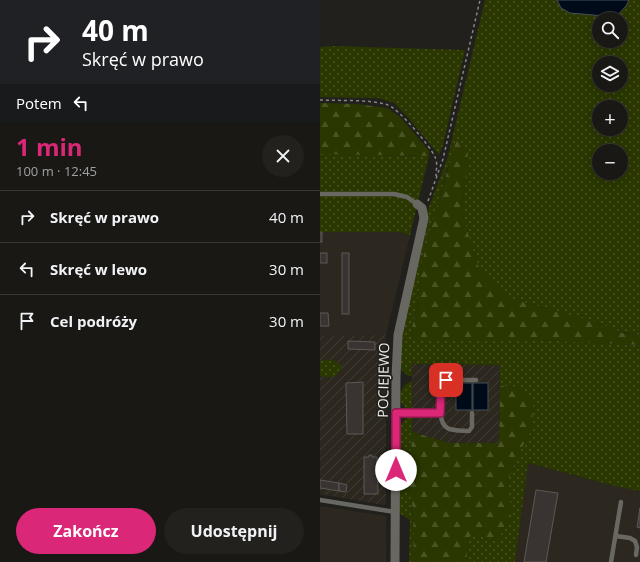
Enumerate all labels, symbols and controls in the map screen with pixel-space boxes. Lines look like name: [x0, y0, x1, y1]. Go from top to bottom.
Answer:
text: 40 m: [82, 11, 149, 49]
map controls: [592, 12, 628, 180]
button: search: [592, 12, 628, 48]
icon: right: [16, 16, 68, 68]
text: Skręć w prawo: [82, 47, 204, 71]
button: layers: [592, 56, 628, 92]
icon: left: [70, 92, 92, 114]
text: Potem: [16, 93, 62, 113]
button: +: [592, 100, 628, 136]
text: 1 min: [16, 130, 83, 163]
button: close: [262, 135, 304, 177]
button: −: [592, 144, 628, 180]
text: 100 m · 12:45: [16, 162, 97, 180]
icon: right: [16, 206, 38, 228]
text: Skręć w prawo: [50, 207, 159, 227]
text: 40 m: [269, 207, 304, 227]
icon: left: [16, 258, 38, 280]
text: Skręć w lewo: [50, 259, 147, 279]
text: 30 m: [269, 259, 304, 279]
icon: arrive: [16, 310, 38, 332]
text: Cel podróży: [50, 311, 137, 331]
text: 30 m: [269, 311, 304, 331]
street label: POCIEJEWO: [373, 342, 393, 418]
pin: [429, 363, 463, 397]
icon: arrive: [435, 369, 457, 391]
position arrow: [375, 449, 417, 491]
button: Zakończ: [16, 508, 156, 554]
button: Udostępnij: [164, 508, 304, 554]

